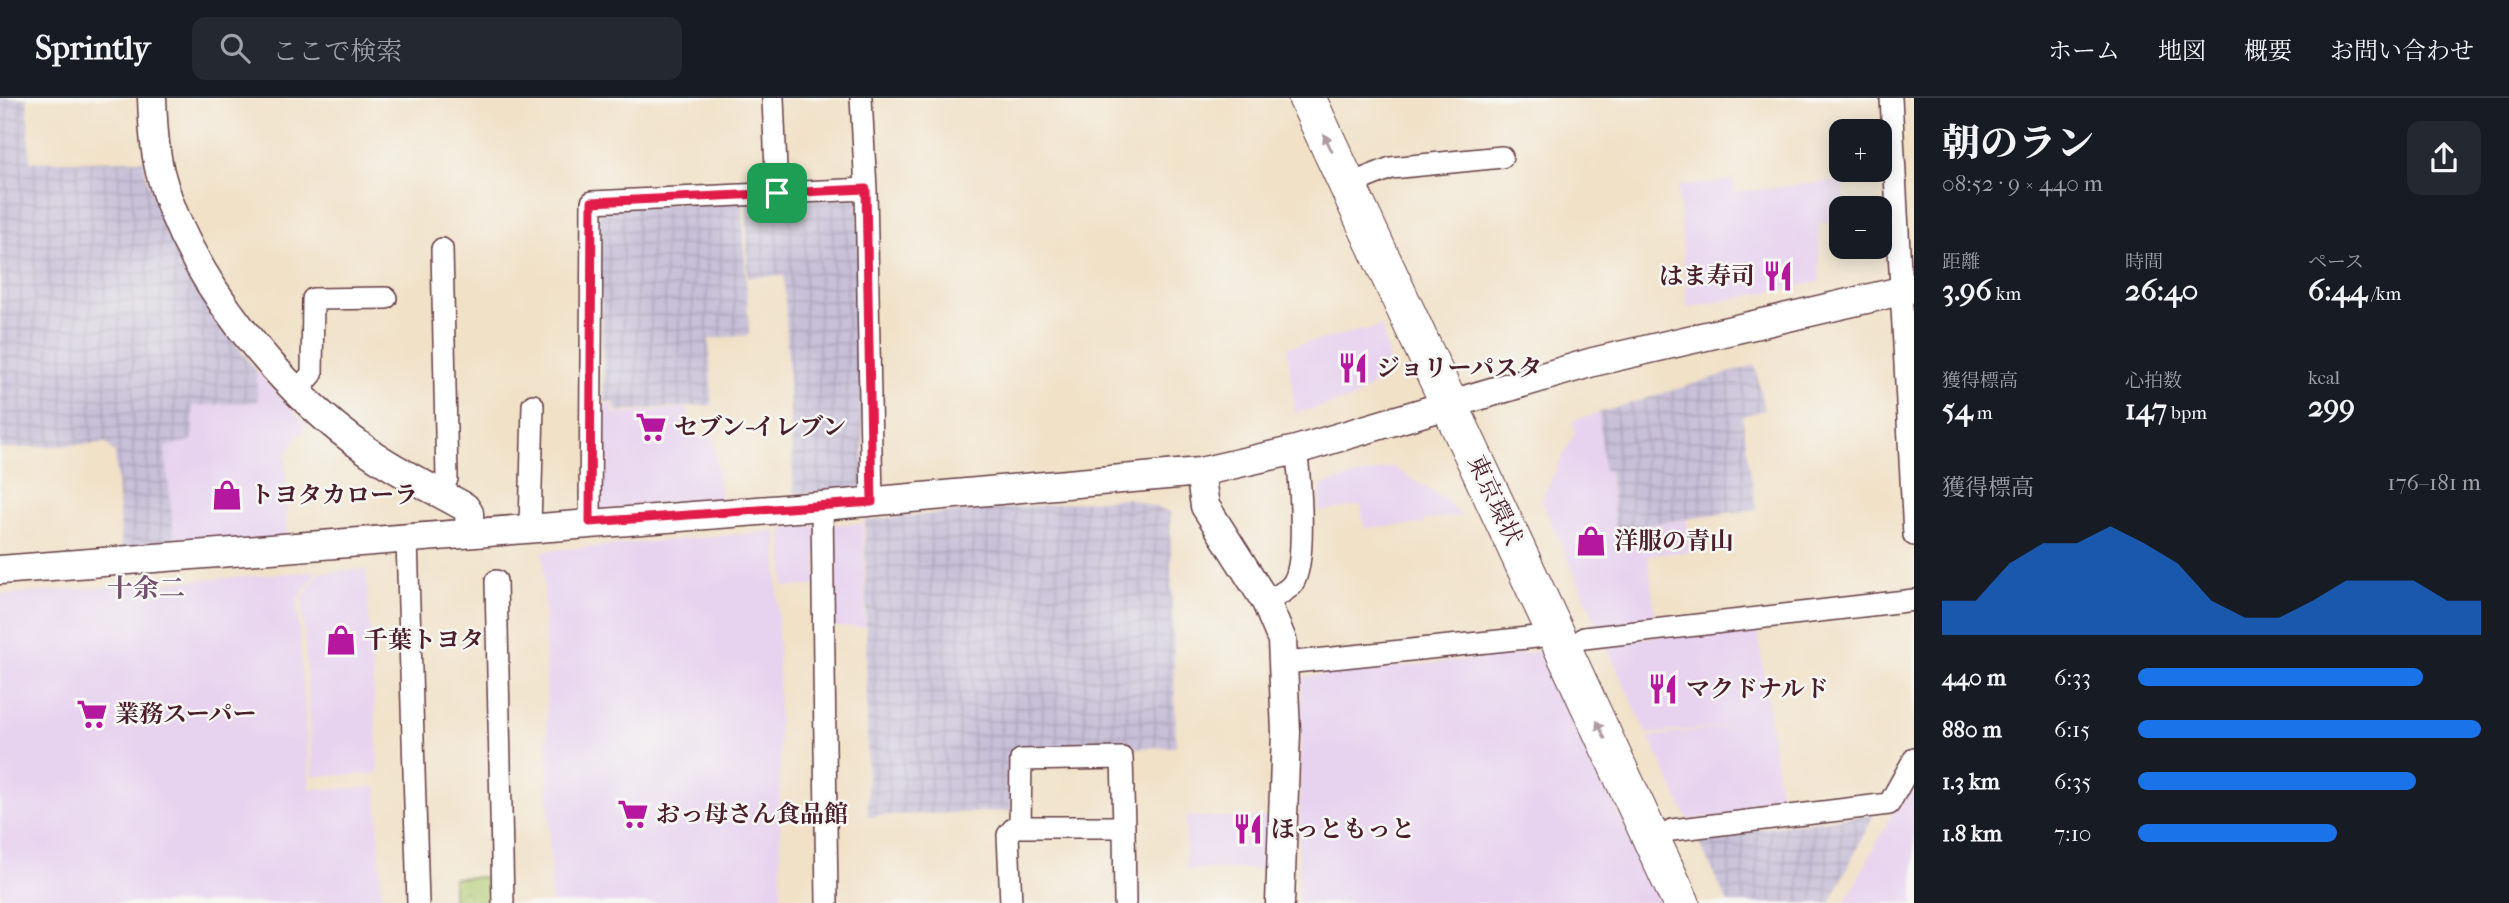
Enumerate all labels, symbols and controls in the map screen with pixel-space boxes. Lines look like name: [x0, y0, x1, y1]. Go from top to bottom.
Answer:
search box: [192, 17, 682, 80]
text: Sprintly: [35, 29, 150, 68]
icon: search: [216, 29, 254, 67]
text: ここで検索: [272, 36, 402, 67]
text: ホーム: [2048, 37, 2120, 65]
text: 地図: [2158, 37, 2206, 65]
text: 概要: [2244, 37, 2292, 65]
text: お問い合わせ: [2330, 37, 2474, 65]
map controls: [1829, 119, 1892, 259]
button: +: [1829, 119, 1892, 182]
text: 朝のラン: [1942, 121, 2094, 166]
button: share: [2407, 121, 2481, 195]
one-way arrow: [1323, 133, 1334, 153]
pin: [747, 163, 807, 223]
text: 08:52 · 9 × 440 m: [1942, 170, 2103, 197]
icon: arrive: [758, 174, 796, 212]
button: −: [1829, 196, 1892, 259]
text: 距離: [1942, 251, 1980, 273]
text: 時間: [2125, 251, 2163, 273]
text: ペース: [2308, 251, 2364, 273]
restaurant icon: はま寿司: [1761, 259, 1795, 293]
place label: はま寿司: [1659, 262, 1755, 290]
text: 3.96: [1942, 273, 1992, 308]
text: 26:40: [2125, 273, 2198, 308]
text: 6:44: [2308, 273, 2367, 308]
text: km: [1992, 283, 2021, 305]
text: /km: [2367, 283, 2401, 305]
restaurant icon: ジョリーパスタ: [1336, 351, 1370, 385]
place label: ジョリーパスタ: [1376, 354, 1542, 382]
text: kcal: [2308, 367, 2340, 389]
text: 獲得標高: [1942, 370, 2018, 392]
text: 心拍数: [2125, 370, 2182, 392]
text: 299: [2308, 389, 2355, 424]
text: 54: [1942, 392, 1973, 427]
text: 147: [2125, 392, 2167, 427]
text: m: [1973, 402, 1993, 424]
text: bpm: [2167, 402, 2207, 424]
supermarket icon: セブン-イレブン: [634, 410, 668, 444]
place label: セブン-イレブン: [674, 413, 846, 441]
street label: 東京環状: [1462, 451, 1528, 549]
text: 176–181 m: [2387, 469, 2481, 496]
text: 獲得標高: [1942, 474, 2034, 501]
shop icon: トヨタカローラ: [210, 478, 244, 512]
place label: トヨタカローラ: [250, 481, 418, 509]
shop icon: 洋服の青山: [1574, 524, 1608, 558]
place label: 洋服の青山: [1614, 527, 1734, 555]
district label: 十余二: [107, 573, 185, 604]
shop icon: 千葉トヨタ: [324, 623, 358, 657]
place label: 千葉トヨタ: [364, 626, 484, 654]
text: 440 m: [1942, 664, 2006, 691]
text: 6:33: [2054, 664, 2091, 691]
restaurant icon: マクドナルド: [1646, 672, 1680, 706]
place label: マクドナルド: [1686, 675, 1829, 703]
supermarket icon: 業務スーパー: [75, 697, 109, 731]
place label: 業務スーパー: [115, 700, 257, 728]
text: 880 m: [1942, 716, 2002, 743]
text: 6:15: [2054, 716, 2090, 743]
one-way arrow: [1595, 720, 1607, 740]
text: 1.3 km: [1942, 768, 2000, 795]
text: 6:35: [2054, 768, 2091, 795]
supermarket icon: おっ母さん食品館: [616, 797, 650, 831]
place label: おっ母さん食品館: [656, 800, 848, 828]
restaurant icon: ほっともっと: [1231, 812, 1265, 846]
place label: ほっともっと: [1271, 815, 1415, 843]
text: 1.8 km: [1942, 820, 2002, 847]
text: 7:10: [2054, 820, 2091, 847]

